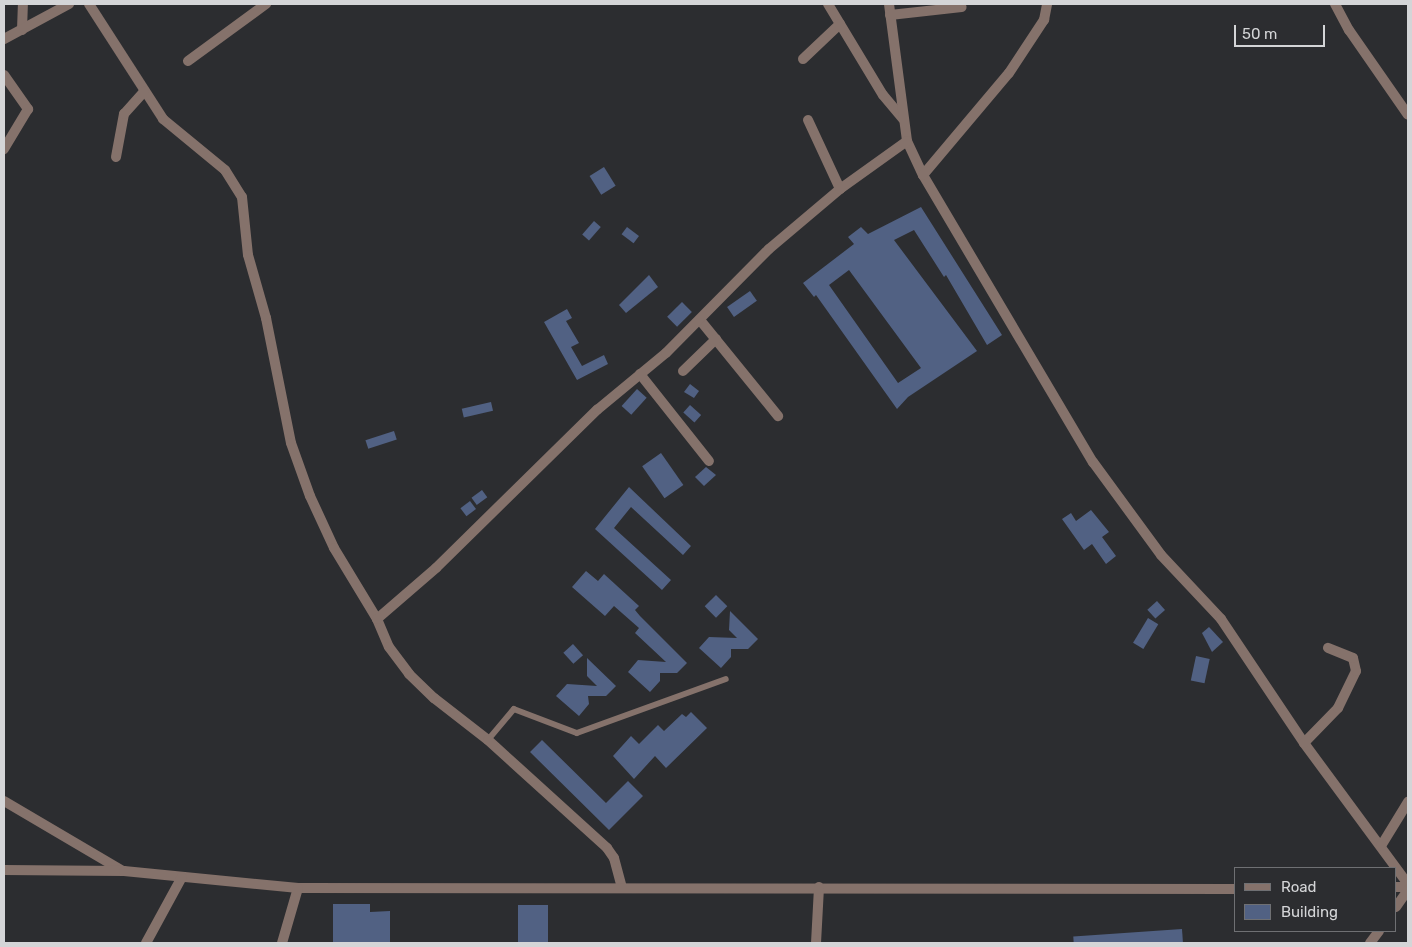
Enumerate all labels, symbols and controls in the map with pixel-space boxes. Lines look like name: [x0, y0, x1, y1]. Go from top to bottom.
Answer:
scale bar: [1237, 15, 1328, 47]
text: 50 m: [1242, 25, 1277, 43]
legend: [1234, 867, 1397, 932]
text: Road: [1281, 878, 1317, 896]
text: Building: [1281, 903, 1338, 921]

